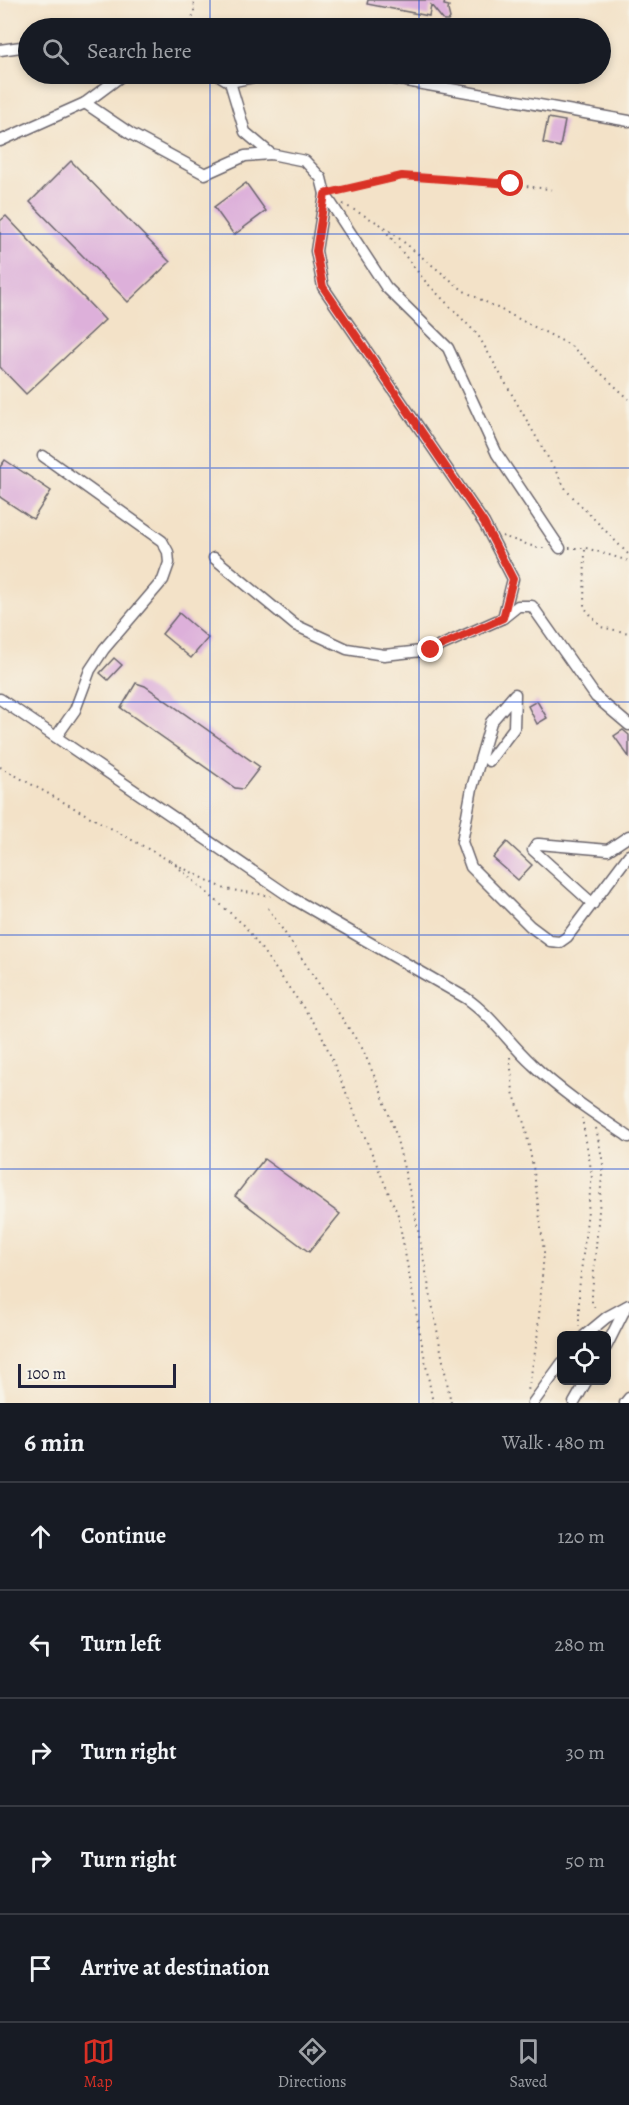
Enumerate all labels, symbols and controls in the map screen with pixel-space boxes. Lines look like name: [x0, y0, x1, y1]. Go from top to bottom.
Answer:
search box: [18, 18, 611, 84]
icon: search: [39, 35, 72, 68]
text: Search here: [87, 36, 192, 66]
route start: [497, 170, 523, 196]
route end: [417, 636, 443, 662]
map controls: [557, 1331, 611, 1385]
button: locate: [557, 1331, 611, 1385]
scale bar: [18, 1361, 176, 1388]
text: 100 m: [27, 1363, 66, 1385]
text: 6 min: [24, 1425, 85, 1460]
text: Walk · 480 m: [502, 1429, 605, 1456]
icon: ahead: [24, 1520, 57, 1553]
text: Continue: [81, 1521, 166, 1551]
text: 120 m: [557, 1523, 605, 1550]
icon: left: [24, 1628, 57, 1661]
text: Turn left: [81, 1629, 161, 1659]
text: 280 m: [555, 1631, 605, 1658]
icon: right: [24, 1736, 57, 1769]
text: Turn right: [81, 1737, 177, 1767]
text: 30 m: [565, 1739, 605, 1766]
icon: right: [24, 1844, 57, 1877]
text: Turn right: [81, 1845, 177, 1875]
text: 50 m: [565, 1847, 605, 1874]
icon: arrive: [24, 1952, 57, 1985]
text: Arrive at destination: [81, 1953, 270, 1983]
tab: Map: [82, 2035, 115, 2093]
tab: Directions: [278, 2035, 346, 2093]
tab: Saved: [509, 2035, 547, 2093]

